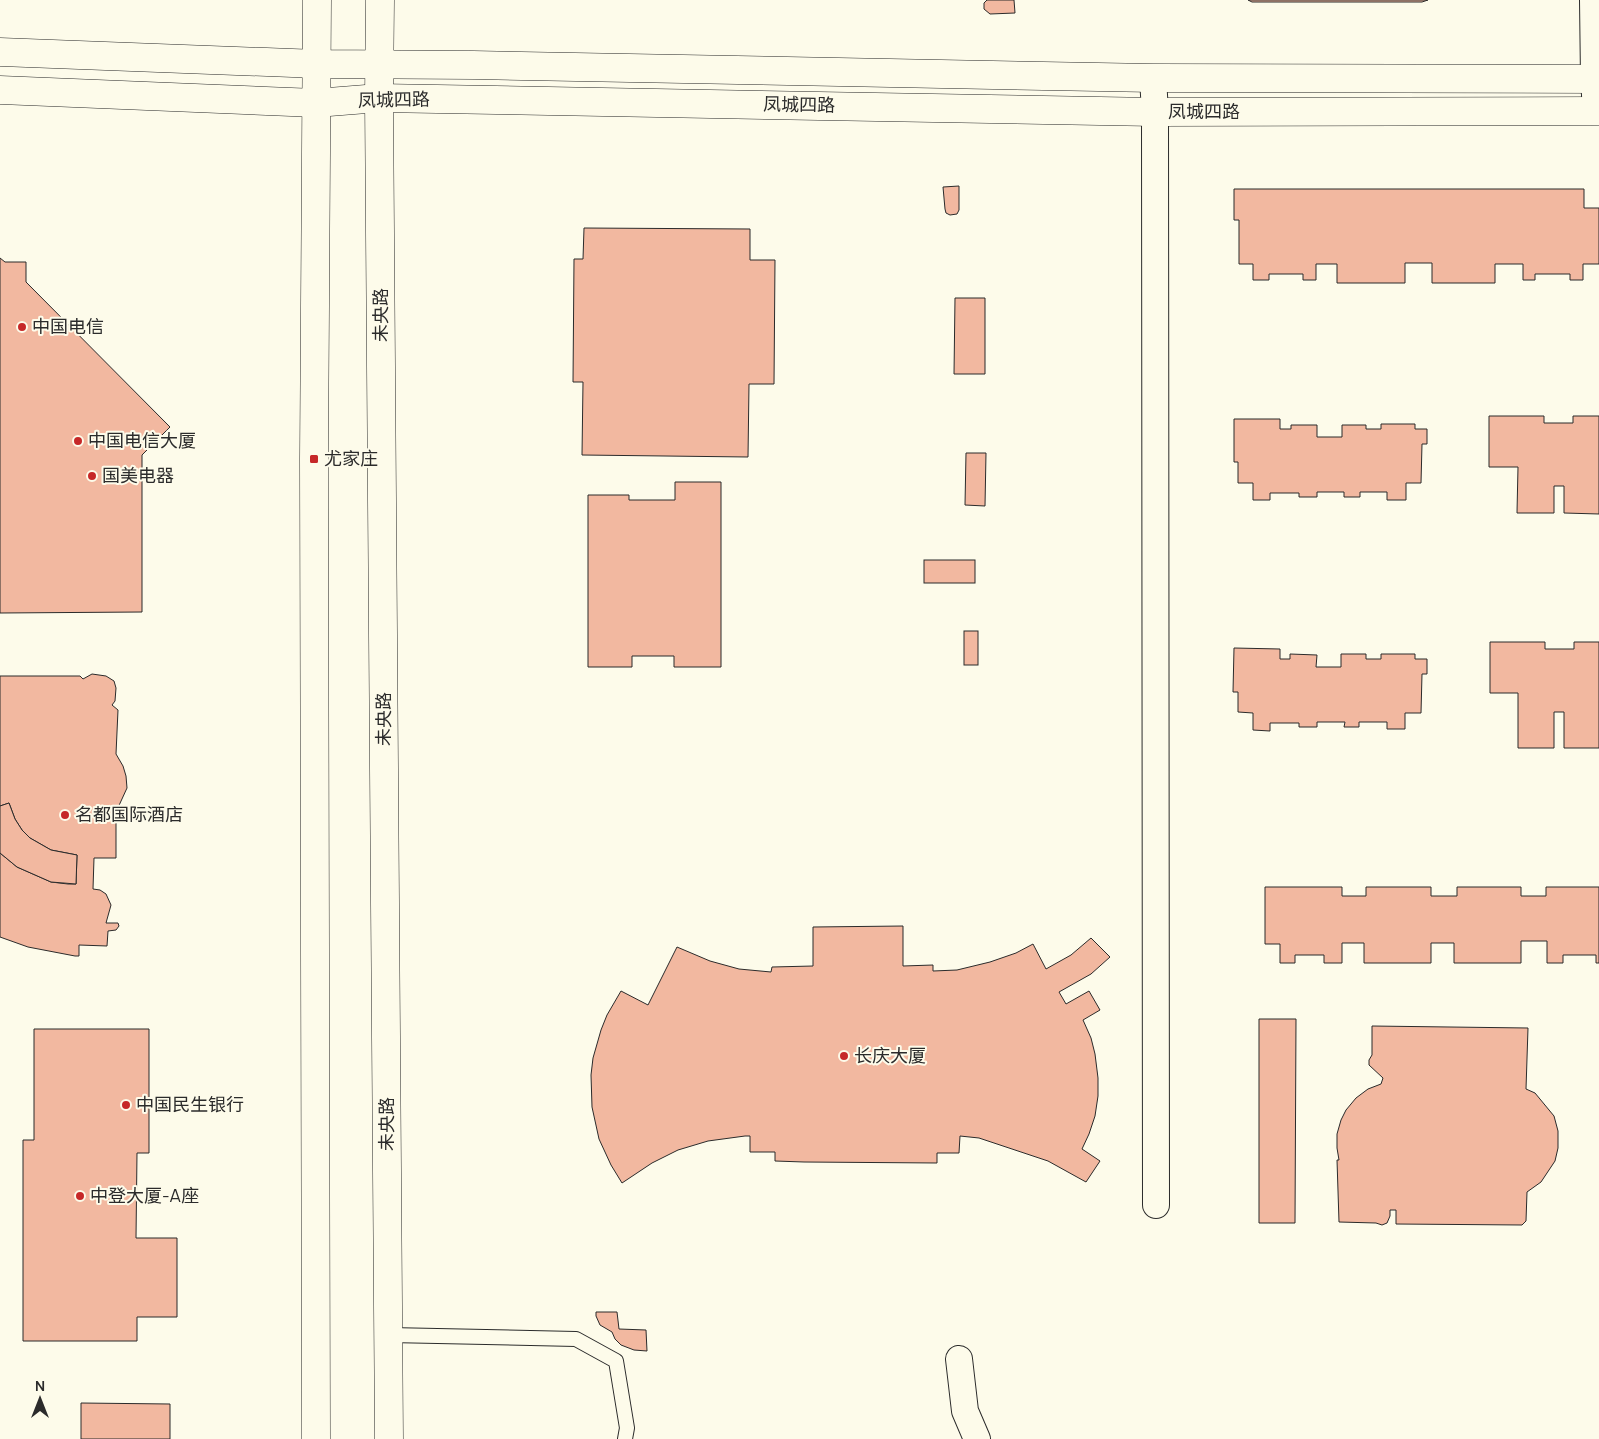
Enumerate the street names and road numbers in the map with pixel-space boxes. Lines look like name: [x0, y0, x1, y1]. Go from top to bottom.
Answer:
street label: 凤城四路: [358, 86, 430, 112]
street label: 凤城四路: [763, 91, 835, 117]
street label: 凤城四路: [1168, 99, 1240, 123]
street label: 未央路: [368, 288, 392, 342]
street label: 未央路: [371, 692, 395, 746]
street label: 未央路: [374, 1097, 398, 1151]

